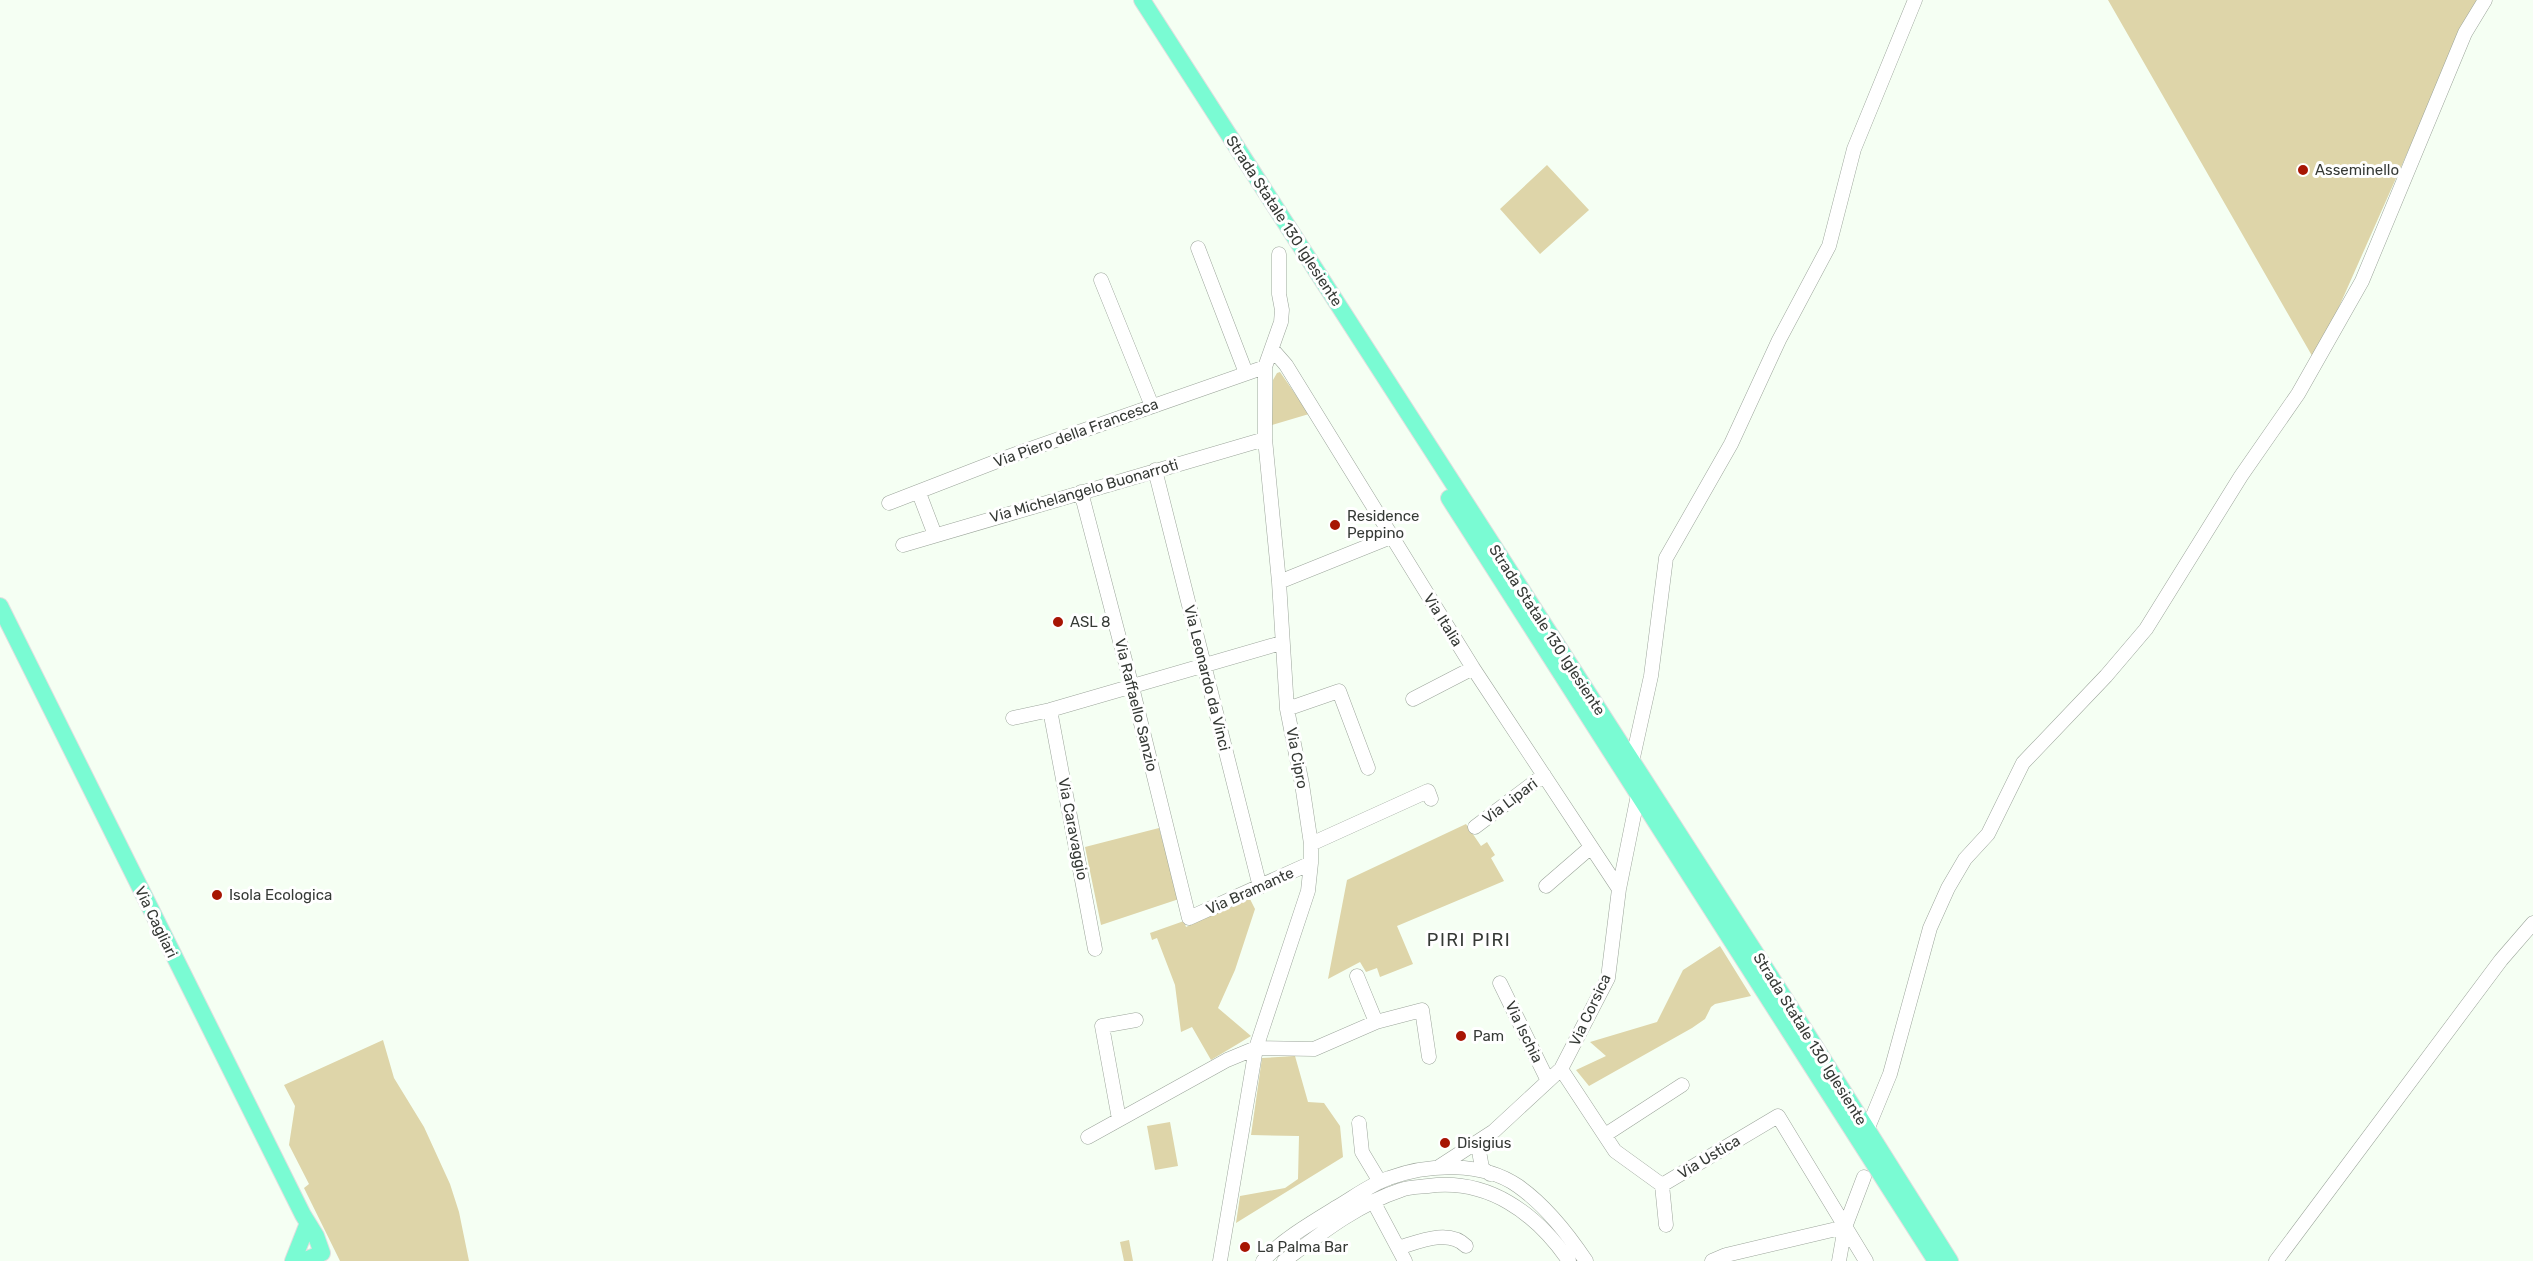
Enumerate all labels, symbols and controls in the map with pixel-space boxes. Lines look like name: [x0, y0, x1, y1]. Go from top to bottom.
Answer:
street label: Strada Statale 130 Iglesiente: [1222, 132, 1346, 310]
place label: Asseminello: [2315, 161, 2399, 179]
marker: Asseminello: [2296, 163, 2310, 177]
street label: Via Piero della Francesca: [991, 395, 1161, 471]
street label: Via Michelangelo Buonarroti: [988, 455, 1180, 527]
place label: Residence Peppino: [1347, 507, 1420, 542]
marker: Residence Peppino: [1328, 518, 1342, 532]
street label: Strada Statale 130 Iglesiente: [1485, 541, 1609, 719]
street label: Via Italia: [1420, 590, 1466, 650]
street label: Via Leonardo da Vinci: [1180, 603, 1234, 753]
place label: ASL 8: [1070, 613, 1111, 631]
marker: ASL 8: [1051, 615, 1065, 629]
street label: Via Raffaello Sanzio: [1111, 637, 1161, 773]
street label: Via Cipro: [1282, 726, 1312, 790]
street label: Via Lipari: [1479, 775, 1541, 827]
street label: Via Caravaggio: [1054, 776, 1092, 882]
street label: Via Bramante: [1203, 864, 1297, 918]
street label: Via Cagliari: [131, 883, 181, 961]
place label: Isola Ecologica: [229, 886, 332, 904]
marker: Isola Ecologica: [210, 888, 224, 902]
district label: PIRI PIRI: [1427, 929, 1511, 951]
street label: Strada Statale 130 Iglesiente: [1749, 949, 1871, 1129]
street label: Via Corsica: [1565, 971, 1615, 1049]
street label: Via Ischia: [1501, 998, 1547, 1066]
place label: Pam: [1473, 1027, 1504, 1045]
marker: Pam: [1454, 1029, 1468, 1043]
street label: Via Ustica: [1675, 1131, 1743, 1183]
place label: Disigius: [1457, 1134, 1512, 1152]
marker: Disigius: [1438, 1136, 1452, 1150]
place label: La Palma Bar: [1257, 1238, 1348, 1256]
marker: La Palma Bar: [1238, 1240, 1252, 1254]

